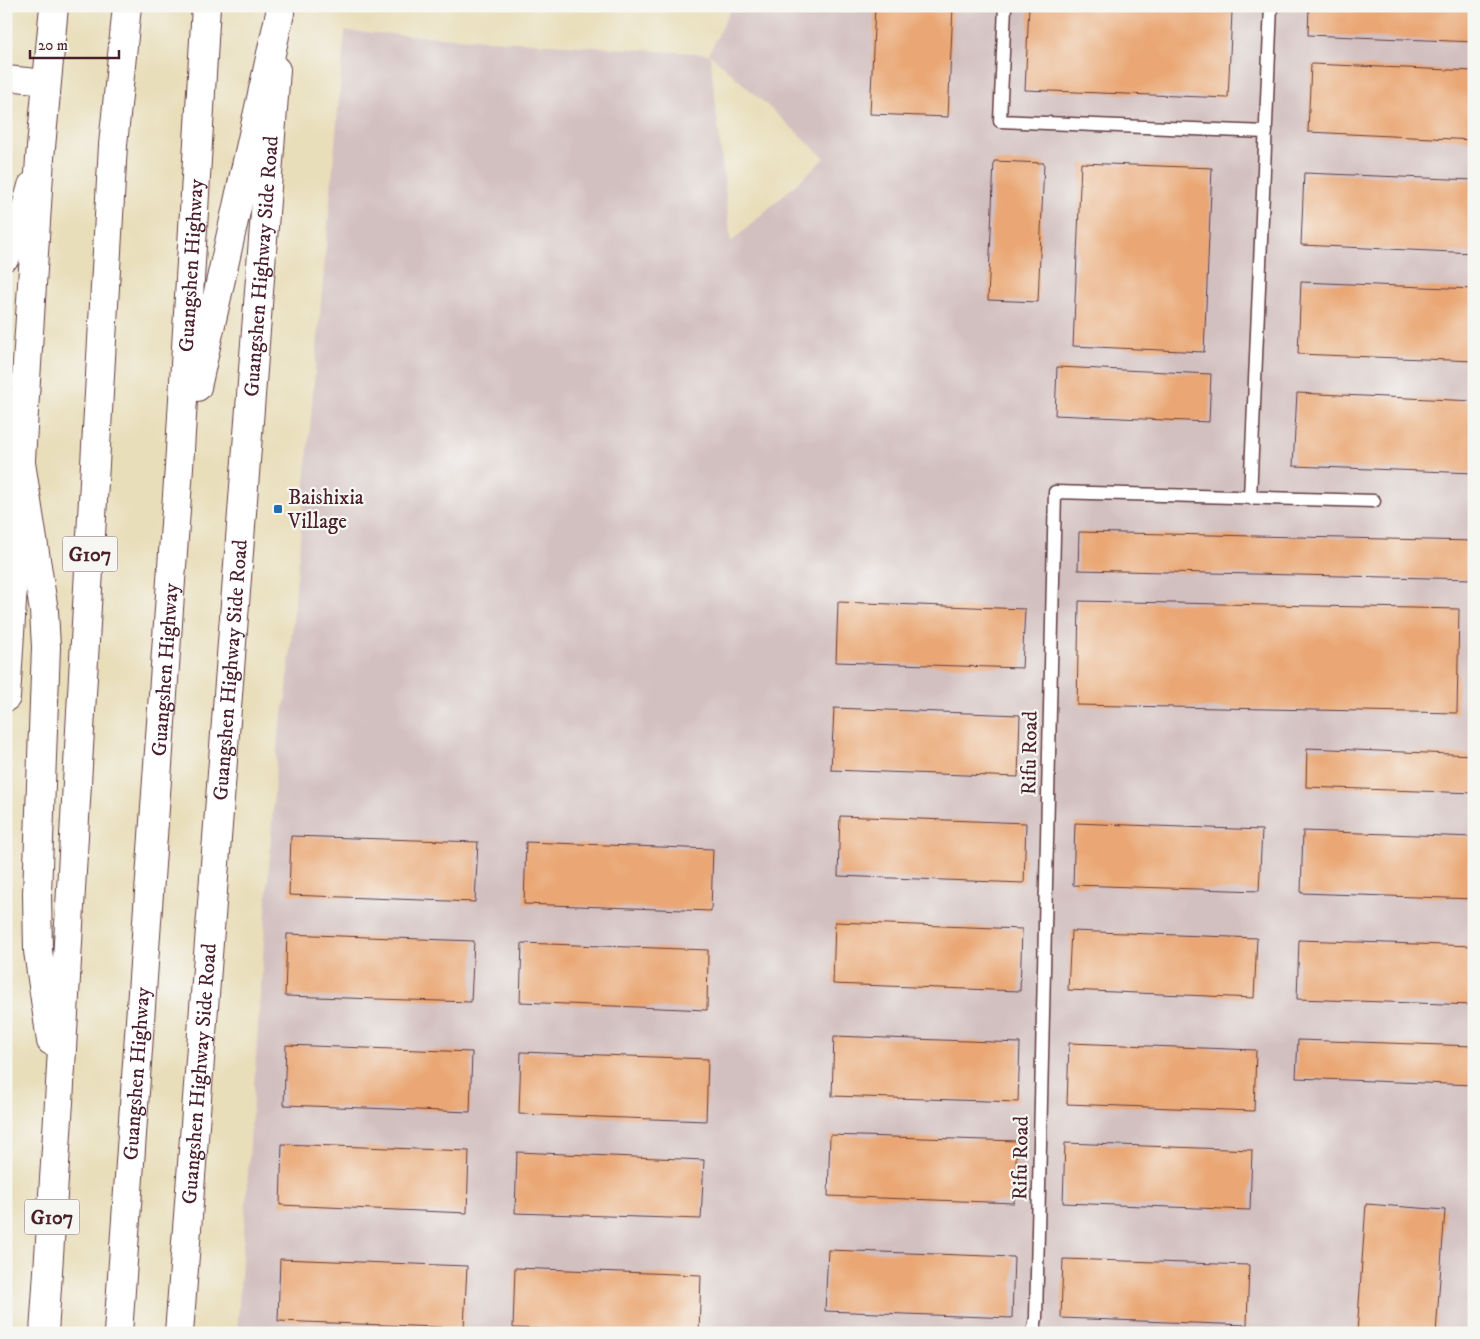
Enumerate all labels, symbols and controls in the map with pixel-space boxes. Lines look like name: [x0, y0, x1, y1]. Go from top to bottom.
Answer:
scale bar: [30, 28, 119, 60]
text: 20 m: [38, 36, 68, 55]
street label: Guangshen Highway Side Road: [239, 134, 285, 398]
street label: Guangshen Highway: [174, 177, 210, 353]
place label: Baishixia Village: [287, 485, 364, 535]
marker: Baishixia Village: [272, 503, 284, 515]
road number: G107: [62, 536, 118, 572]
street label: Guangshen Highway Side Road: [208, 538, 254, 801]
street label: Guangshen Highway: [147, 581, 185, 757]
street label: Rifu Road: [1016, 710, 1044, 795]
street label: Guangshen Highway Side Road: [177, 942, 223, 1205]
street label: Guangshen Highway: [118, 985, 156, 1161]
street label: Rifu Road: [1007, 1115, 1035, 1200]
road number: G107: [24, 1200, 80, 1234]

